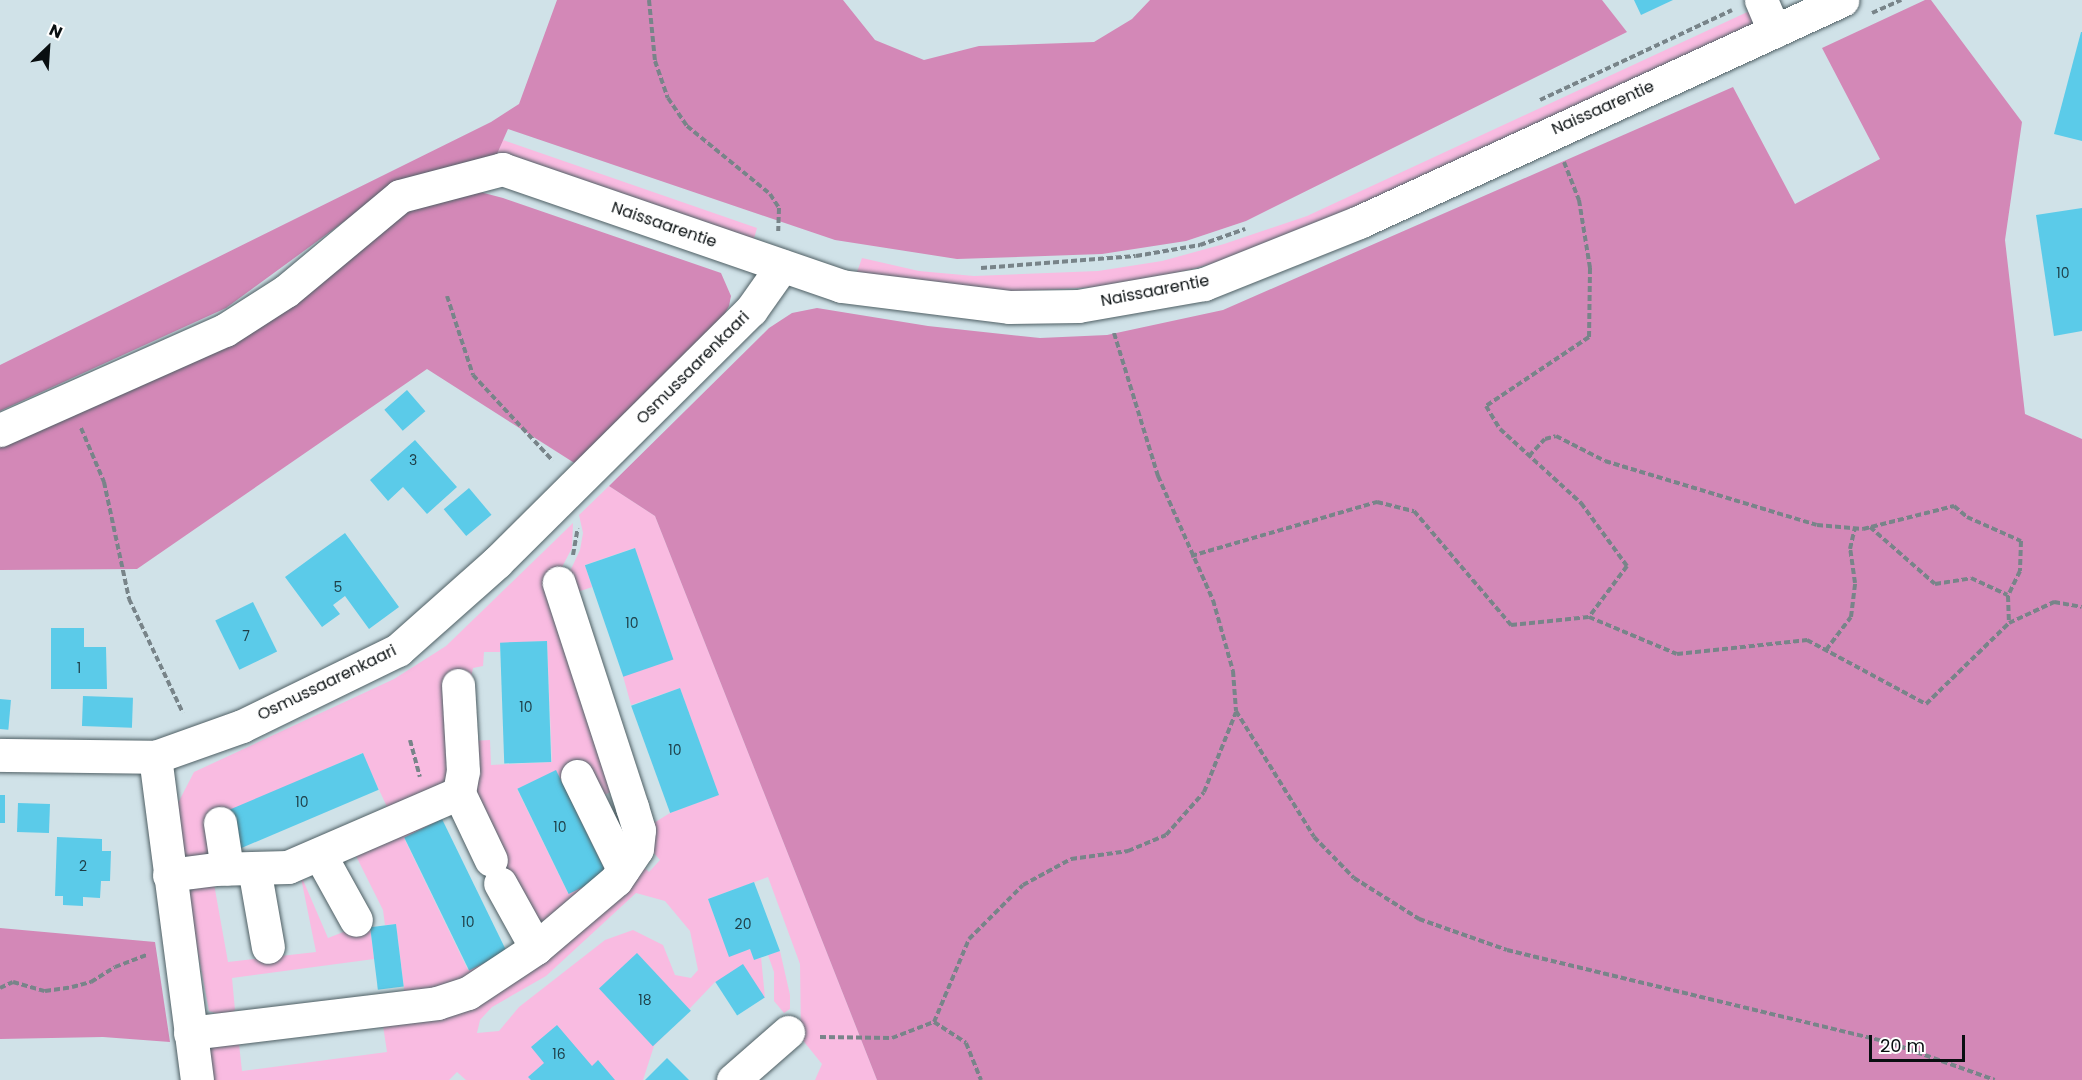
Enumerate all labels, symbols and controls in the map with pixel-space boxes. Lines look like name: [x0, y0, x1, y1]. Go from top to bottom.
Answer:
north arrow: [18, 18, 78, 78]
text: N: [45, 18, 66, 44]
street label: Naissaarentie: [1549, 77, 1657, 139]
street label: Naissaarentie: [609, 198, 719, 252]
house number: 10: [2056, 265, 2070, 281]
street label: Naissaarentie: [1099, 271, 1211, 311]
street label: Osmussaarenkaari: [633, 308, 753, 428]
house number: 3: [409, 452, 417, 468]
house number: 5: [334, 579, 342, 595]
house number: 10: [625, 615, 639, 631]
house number: 7: [242, 628, 250, 644]
street label: Osmussaarenkaari: [255, 641, 399, 725]
house number: 1: [77, 660, 81, 676]
house number: 10: [519, 699, 533, 715]
house number: 10: [668, 742, 682, 758]
house number: 10: [295, 794, 309, 810]
house number: 10: [553, 819, 567, 835]
house number: 2: [79, 858, 87, 874]
house number: 10: [461, 914, 475, 930]
house number: 20: [735, 916, 751, 932]
house number: 18: [638, 992, 652, 1008]
scale bar: [1872, 1023, 1968, 1061]
text: 20 m: [1880, 1033, 1925, 1058]
house number: 16: [552, 1046, 566, 1062]

